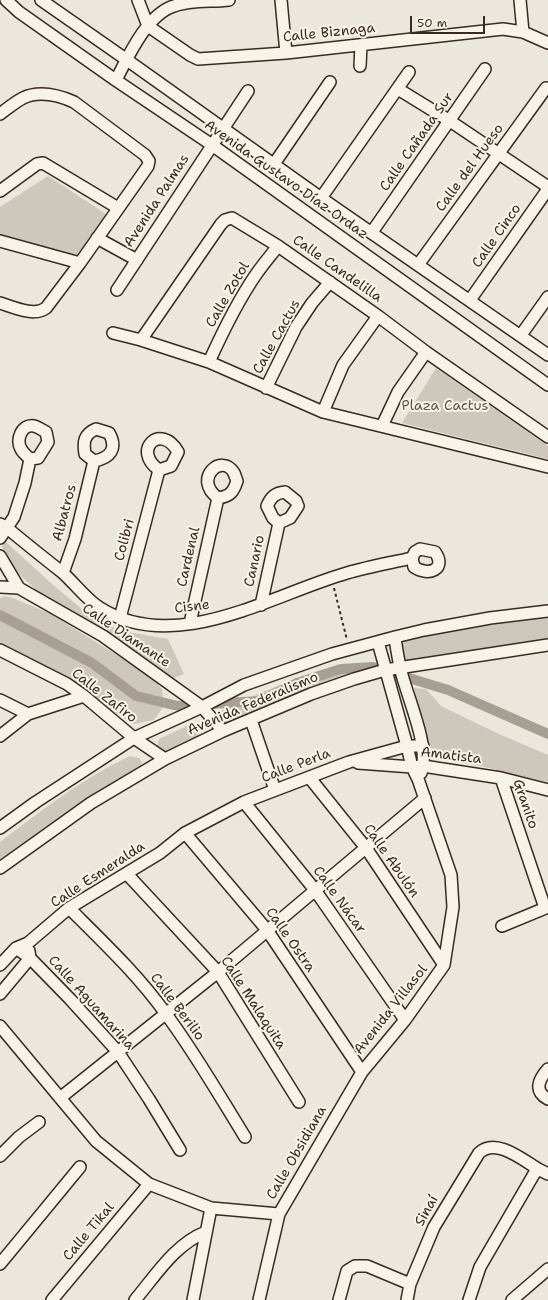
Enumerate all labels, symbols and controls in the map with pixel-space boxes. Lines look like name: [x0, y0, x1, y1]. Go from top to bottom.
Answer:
scale bar: [412, 8, 487, 34]
text: 50 m: [417, 15, 447, 31]
street label: Calle Biznaga: [282, 20, 376, 46]
street label: Calle Cañada Sur: [377, 89, 457, 195]
street label: Avenida Gustavo Díaz Ordaz: [201, 117, 371, 243]
street label: Calle del Hueso: [432, 121, 508, 215]
street label: Avenida Palmas: [121, 151, 193, 251]
street label: Calle Cinco: [469, 201, 525, 271]
street label: Calle Candelilla: [289, 232, 385, 306]
street label: Calle Zotol: [203, 259, 253, 331]
street label: Calle Cactus: [250, 297, 304, 377]
park label: Plaza Cactus: [402, 398, 488, 414]
street label: Albatros: [49, 483, 81, 543]
street label: Colibri: [111, 517, 139, 563]
street label: Cardenal: [174, 525, 204, 589]
street label: Canario: [241, 534, 269, 588]
street label: Cisne: [173, 597, 211, 617]
street label: Calle Diamante: [79, 600, 173, 672]
street label: Calle Zafiro: [68, 665, 140, 727]
street label: Avenida Federalismo: [185, 669, 321, 739]
street label: Amatista: [420, 744, 482, 768]
street label: Calle Perla: [259, 745, 333, 787]
street label: Granito: [509, 777, 541, 831]
street label: Calle Abulón: [360, 821, 422, 901]
street label: Calle Esmeralda: [48, 838, 148, 912]
street label: Calle Nácar: [309, 863, 369, 937]
street label: Calle Ostra: [262, 904, 318, 976]
street label: Calle Aguamarina: [44, 952, 138, 1054]
street label: Calle Malaquita: [217, 953, 289, 1053]
street label: Avenida Villasol: [351, 962, 431, 1058]
street label: Calle Berilio: [146, 970, 208, 1044]
street label: Calle Obsidiana: [263, 1103, 331, 1203]
street label: Sinaí: [412, 1193, 442, 1229]
street label: Calle Tikal: [60, 1200, 118, 1264]

